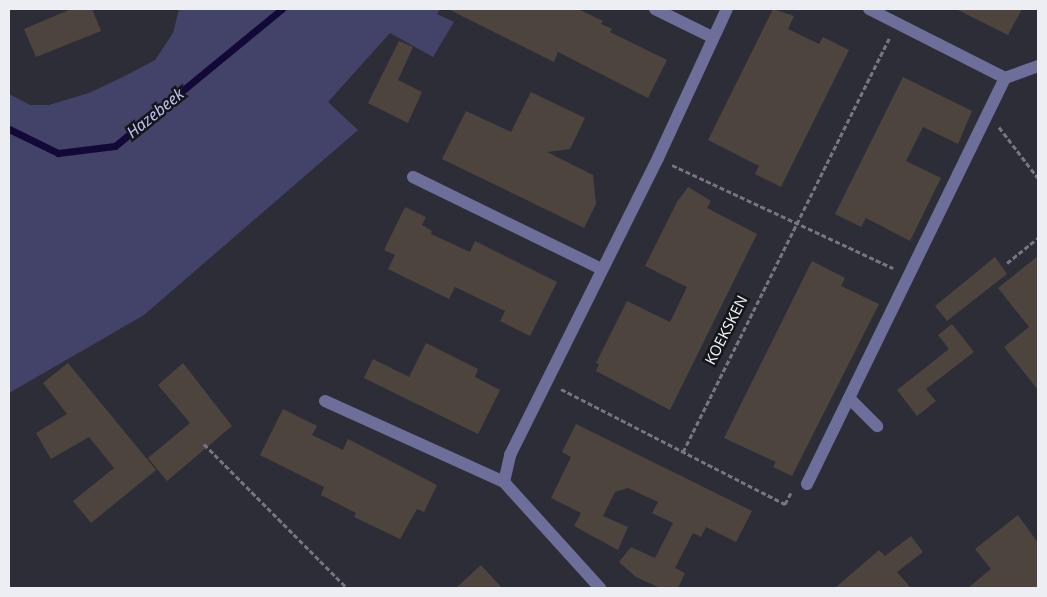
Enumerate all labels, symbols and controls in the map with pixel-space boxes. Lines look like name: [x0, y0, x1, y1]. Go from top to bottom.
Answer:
water label: Hazebeek: [122, 84, 188, 142]
street label: KOEKSKEN: [701, 292, 751, 368]

